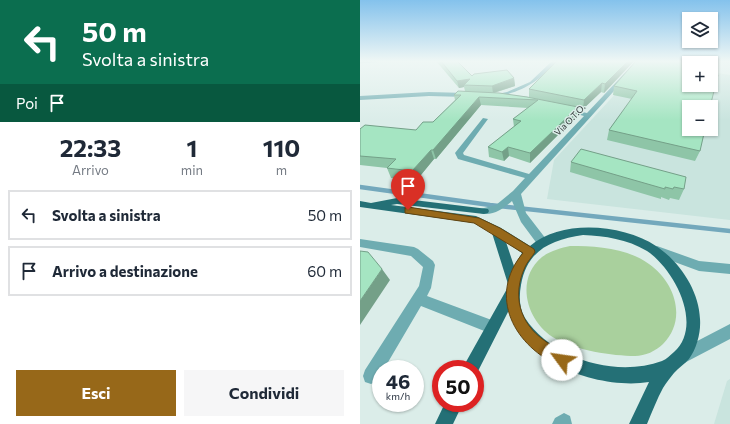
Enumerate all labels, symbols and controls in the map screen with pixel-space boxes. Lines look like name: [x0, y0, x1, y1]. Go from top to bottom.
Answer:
map controls: [682, 12, 718, 136]
button: layers: [682, 12, 718, 48]
text: 50 m: [82, 14, 147, 48]
icon: left: [16, 16, 68, 68]
text: Svolta a sinistra: [82, 48, 209, 70]
button: +: [682, 56, 718, 92]
icon: arrive: [46, 92, 68, 114]
text: Poi: [16, 94, 38, 112]
button: −: [682, 100, 718, 136]
street label: Via O.T.O.: [552, 102, 587, 138]
text: 22:33: [60, 133, 121, 162]
text: 1: [186, 133, 197, 162]
text: 110: [263, 133, 300, 162]
text: Arrivo: [72, 162, 109, 178]
text: min: [181, 162, 203, 178]
text: m: [276, 162, 287, 178]
pin: [391, 169, 425, 210]
icon: arrive: [397, 175, 419, 197]
icon: left: [18, 204, 40, 226]
text: Svolta a sinistra: [52, 206, 161, 224]
text: 50 m: [308, 206, 342, 224]
icon: arrive: [18, 260, 40, 282]
text: Arrivo a destinazione: [52, 262, 198, 280]
text: 60 m: [307, 262, 342, 280]
position arrow: [541, 339, 583, 381]
speed limit sign: 50: [432, 360, 484, 412]
text: 46: [386, 369, 410, 393]
button: Esci: [16, 370, 176, 416]
button: Condividi: [184, 370, 344, 416]
text: km/h: [386, 390, 410, 402]

